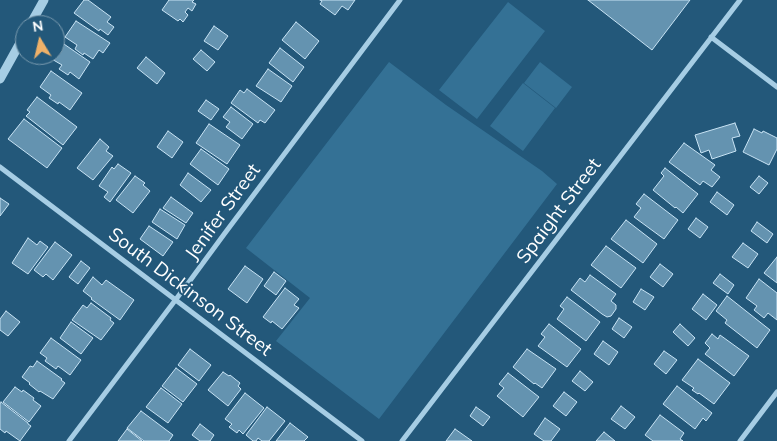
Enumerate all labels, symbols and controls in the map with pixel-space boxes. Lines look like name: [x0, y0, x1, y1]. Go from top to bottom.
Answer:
north arrow: [15, 15, 65, 65]
text: N: [31, 16, 44, 36]
street label: Spaight Street: [512, 154, 606, 268]
street label: Jenifer Street: [181, 160, 265, 264]
street label: South Dickinson Street: [104, 223, 276, 361]

